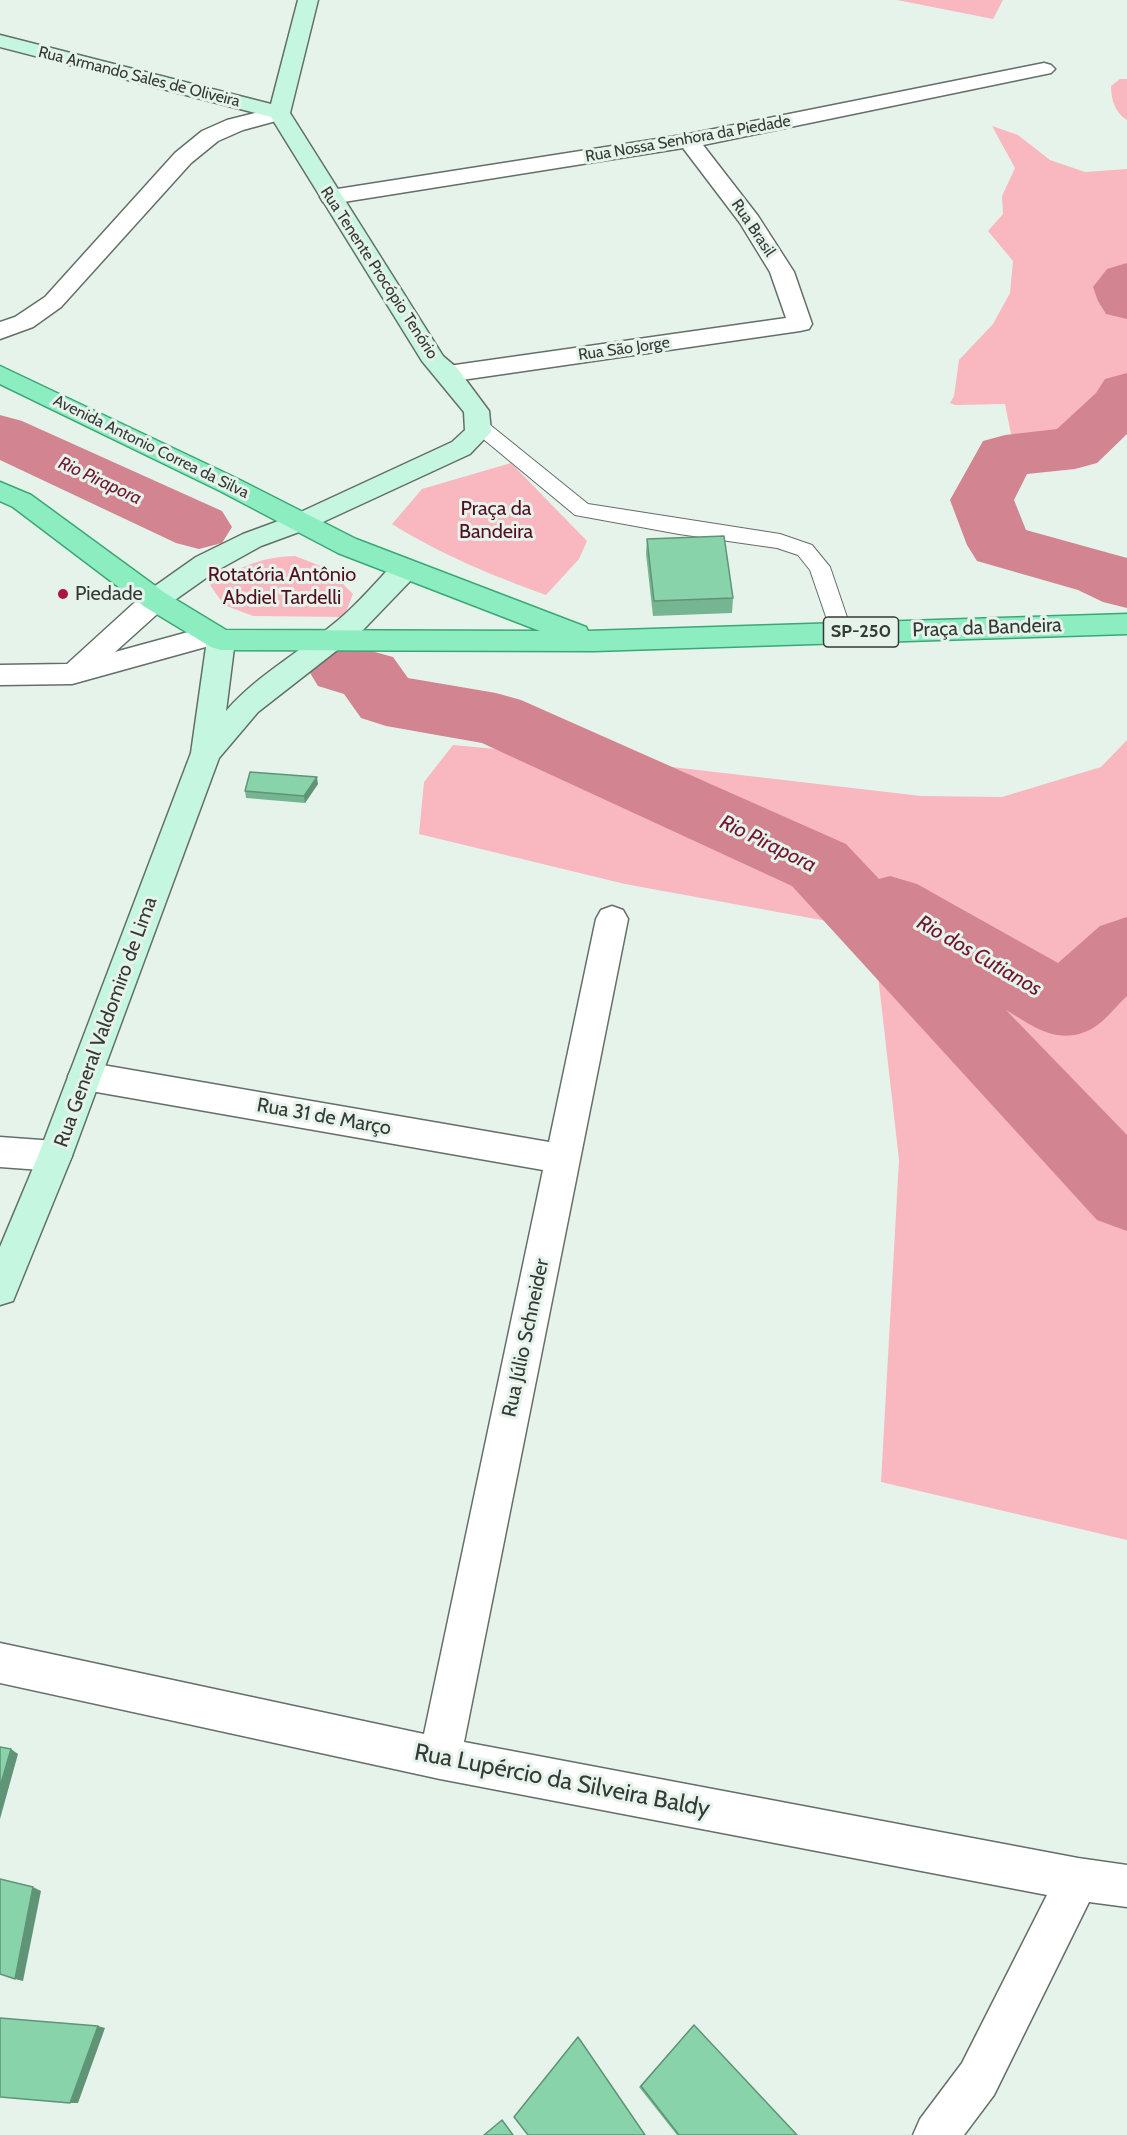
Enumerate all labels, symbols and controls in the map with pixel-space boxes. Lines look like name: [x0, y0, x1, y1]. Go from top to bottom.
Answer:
street label: Rua Armando Sales de Oliveira: [36, 43, 242, 111]
street label: Rua Nossa Senhora da Piedade: [584, 111, 792, 167]
street label: Rua Tenente Procópio Tenório: [316, 183, 442, 363]
street label: Rua Brasil: [727, 196, 779, 260]
street label: Rua São Jorge: [577, 333, 671, 365]
street label: Avenida Antonio Correa da Silva: [50, 391, 252, 503]
water label: Rio Pirapora: [55, 452, 145, 510]
park label: Praça da Bandeira: [459, 497, 533, 544]
park label: Rotatória Antônio Abdiel Tardelli: [208, 563, 356, 610]
place label: Piedade: [75, 582, 143, 606]
marker: Piedade: [56, 587, 70, 601]
street label: Praça da Bandeira: [912, 613, 1062, 643]
road number: SP-250: [824, 617, 898, 647]
water label: Rio Pirapora: [716, 810, 820, 878]
street label: Rua General Valdomiro de Lima: [49, 894, 163, 1150]
water label: Rio dos Cutianos: [912, 910, 1046, 1002]
street label: Rua 31 de Março: [255, 1093, 393, 1141]
street label: Rua Júlio Schneider: [498, 1257, 554, 1419]
street label: Rua Lupércio da Silveira Baldy: [412, 1738, 712, 1824]

